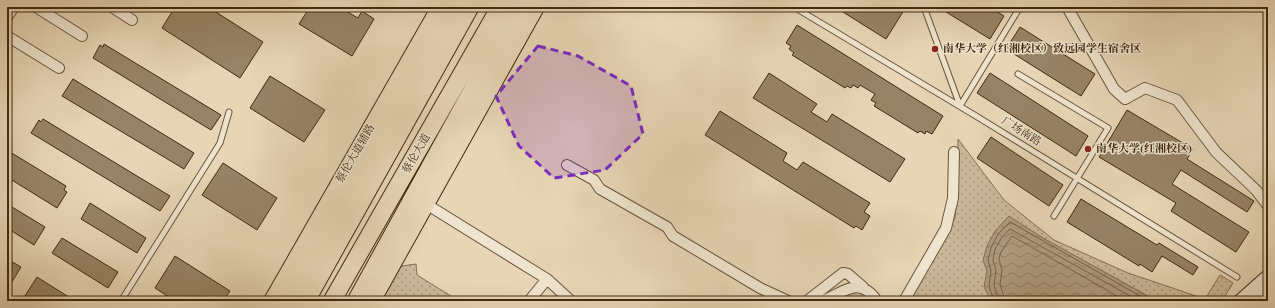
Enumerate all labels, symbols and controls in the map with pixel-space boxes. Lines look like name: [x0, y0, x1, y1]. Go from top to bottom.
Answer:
place label: 南华大学（红湘校区）致远园学生宿舍区: [943, 42, 1141, 55]
marker: 南华大学（红湘校区）致远园学生宿舍区: [930, 44, 940, 54]
street label: 广场南路: [999, 114, 1044, 148]
street label: 蔡伦大道辅路: [333, 122, 377, 185]
street label: 蔡伦大道: [400, 131, 433, 176]
place label: 南华大学(红湘校区): [1096, 142, 1192, 155]
marker: 南华大学(红湘校区): [1083, 144, 1093, 154]

